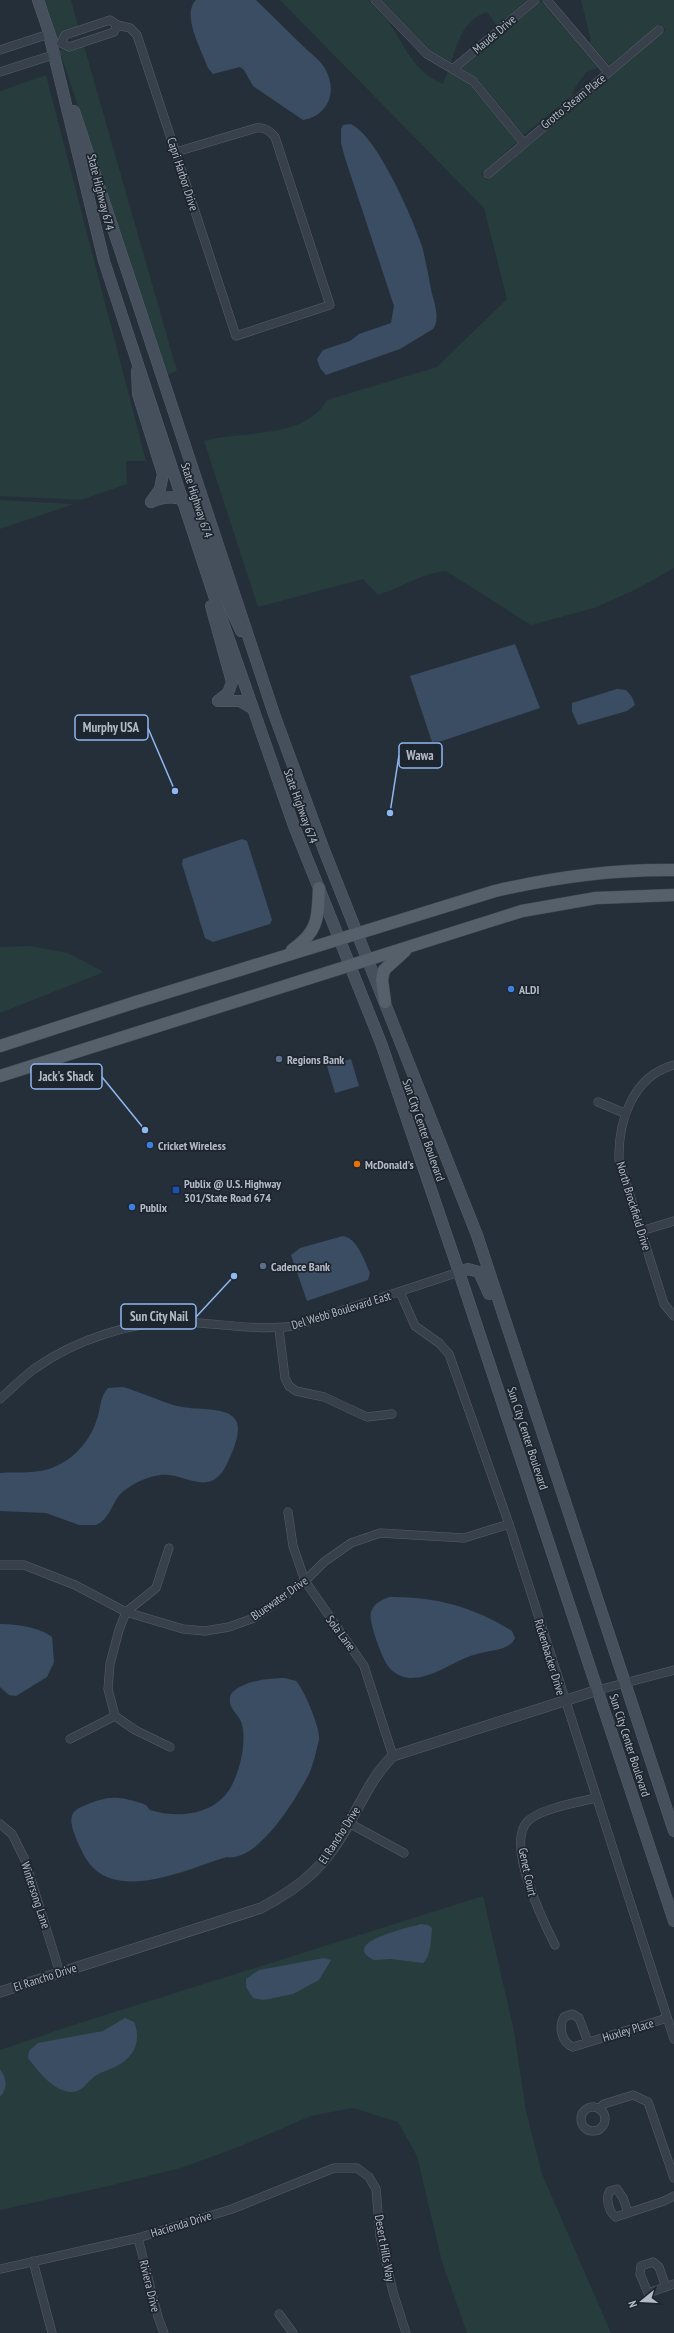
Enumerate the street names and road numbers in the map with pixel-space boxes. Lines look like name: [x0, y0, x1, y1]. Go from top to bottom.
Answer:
street label: Maude Drive: [469, 11, 519, 57]
street label: Grotto Steam Place: [538, 70, 608, 132]
street label: Capri Harbor Drive: [164, 135, 202, 213]
street label: State Highway 674: [84, 152, 118, 232]
street label: State Highway 674: [178, 460, 216, 540]
street label: State Highway 674: [281, 767, 322, 846]
street label: Sun City Center Boulevard: [399, 1077, 449, 1183]
street label: North Brockfield Drive: [613, 1160, 655, 1252]
street label: Del Webb Boulevard East: [289, 1288, 393, 1332]
street label: Sun City Center Boulevard: [504, 1385, 552, 1491]
street label: Bluewater Drive: [248, 1573, 310, 1623]
street label: Sola Lane: [323, 1612, 359, 1654]
street label: Rickenbacker Drive: [531, 1617, 569, 1697]
street label: Sun City Center Boulevard: [606, 1692, 654, 1798]
street label: El Rancho Drive: [315, 1803, 363, 1867]
street label: Genet Court: [516, 1846, 541, 1898]
street label: Wintersong Lane: [18, 1860, 54, 1930]
street label: El Rancho Drive: [12, 1960, 78, 1994]
street label: Huxley Place: [601, 2015, 656, 2045]
street label: Hacienda Drive: [149, 2208, 213, 2240]
street label: Desert Hills Way: [372, 2213, 398, 2283]
street label: Riviera Drive: [136, 2258, 164, 2314]

